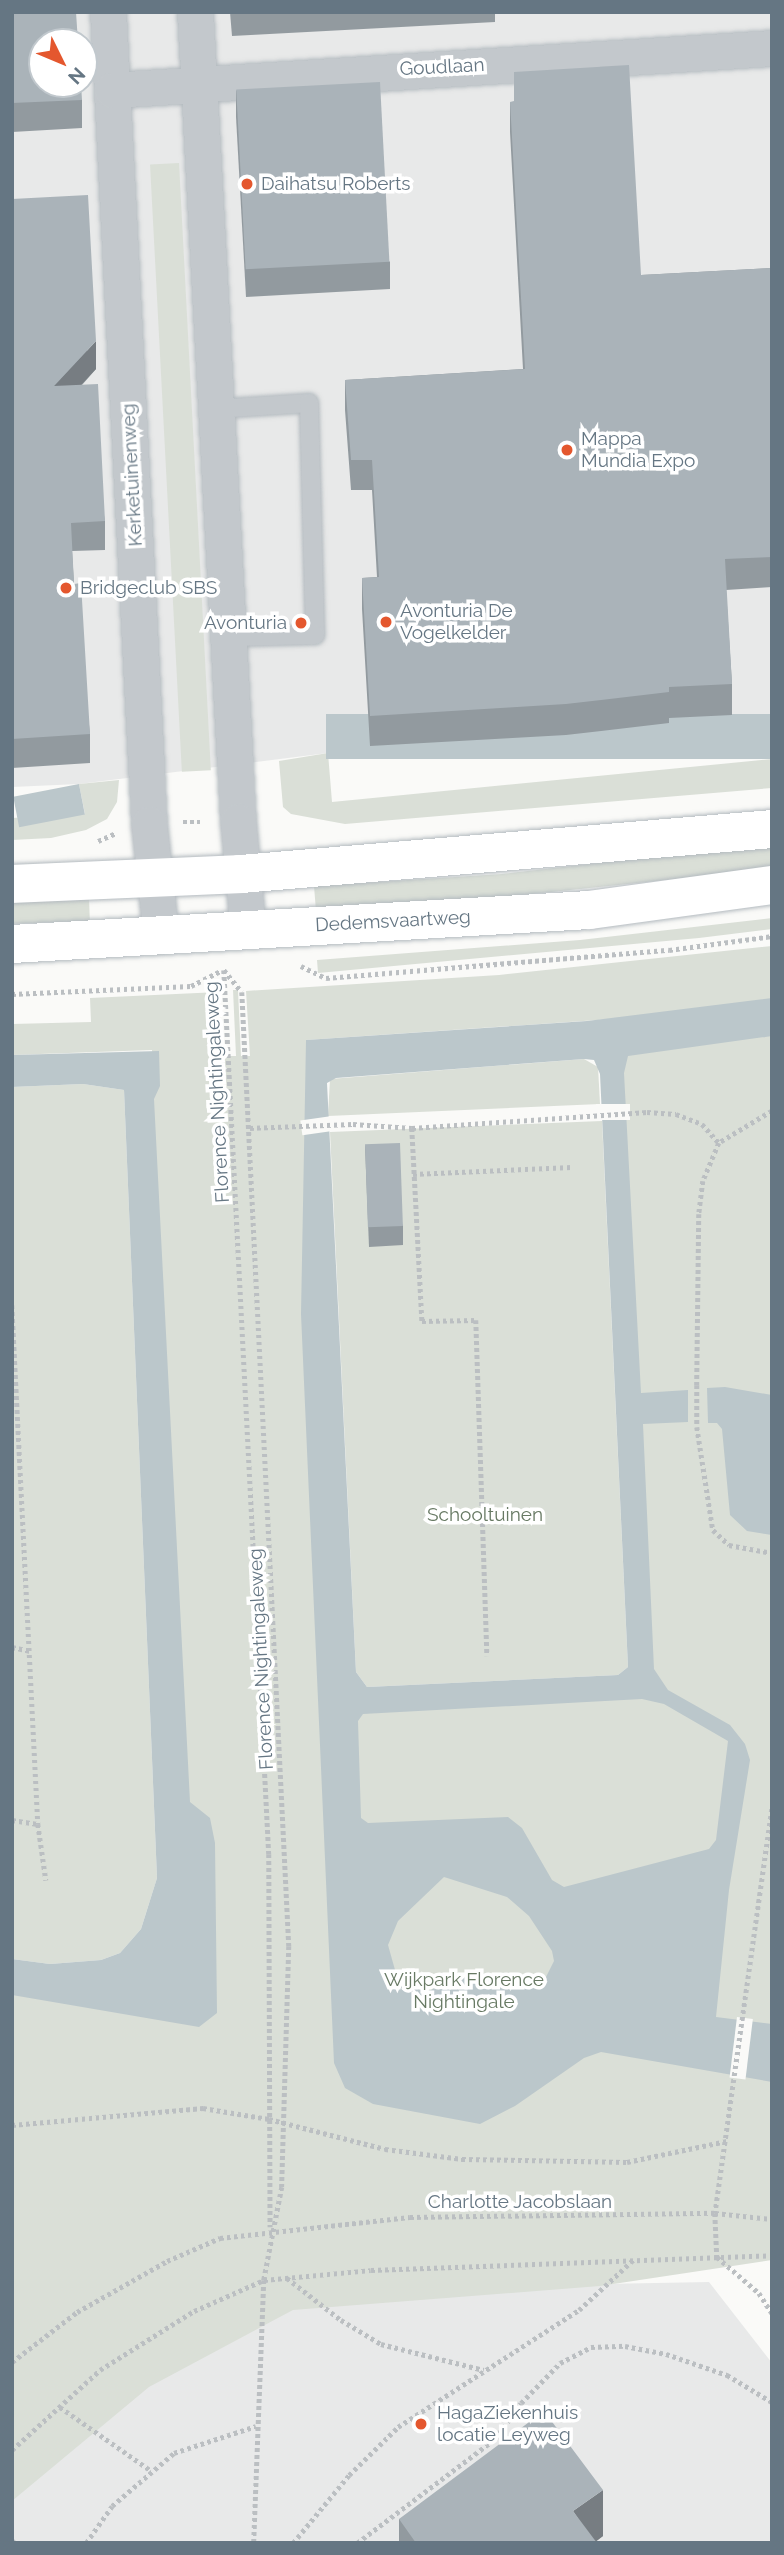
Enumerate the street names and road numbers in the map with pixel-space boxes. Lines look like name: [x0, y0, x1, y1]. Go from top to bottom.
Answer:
street label: Goudlaan: [399, 53, 485, 81]
street label: Kerketuinenweg: [117, 403, 147, 547]
street label: Dedemsvaartweg: [315, 906, 471, 936]
street label: Florence Nightingaleweg: [200, 981, 234, 1203]
street label: Florence Nightingaleweg: [244, 1548, 278, 1770]
street label: Charlotte Jacobslaan: [428, 2191, 612, 2213]

